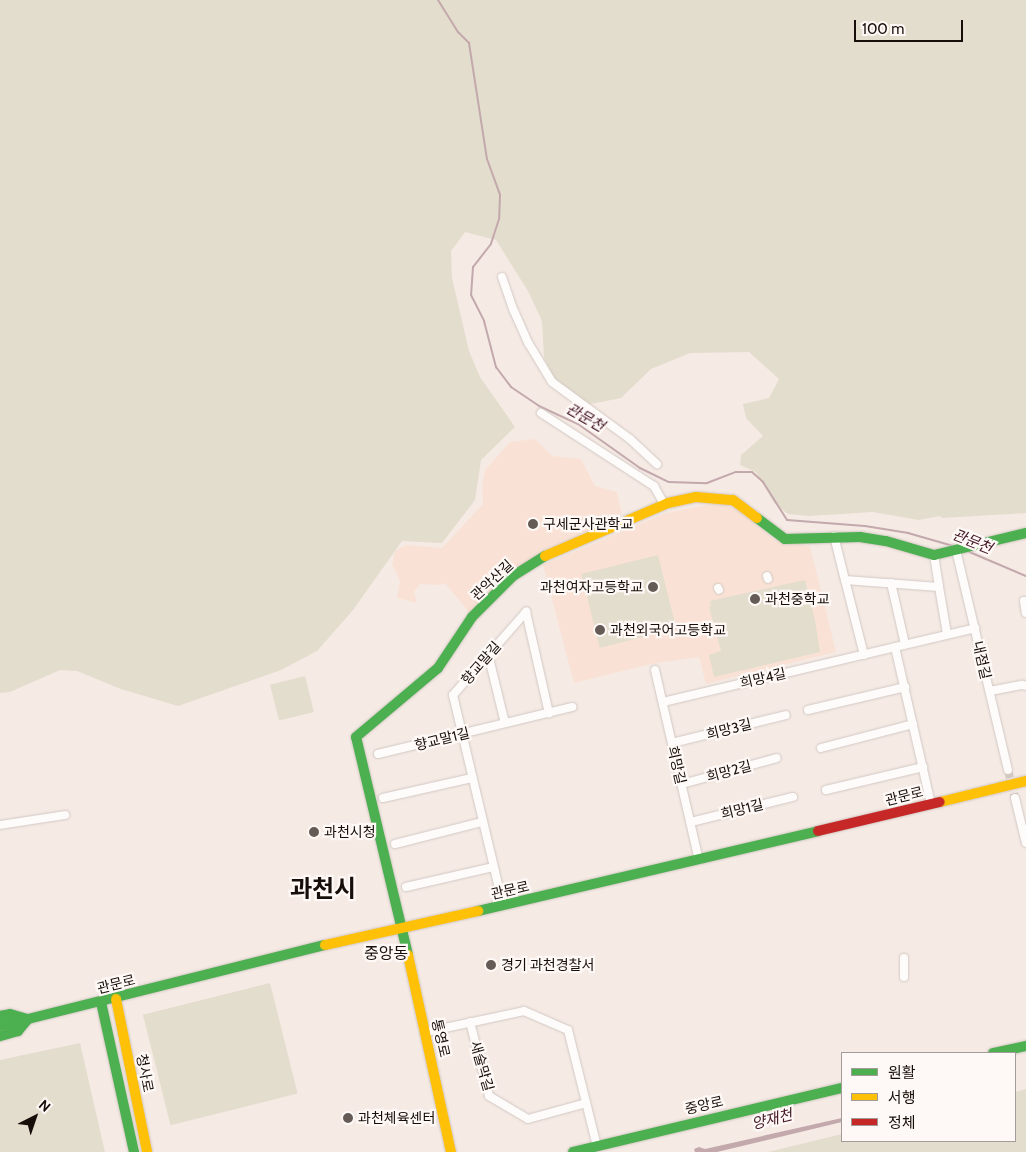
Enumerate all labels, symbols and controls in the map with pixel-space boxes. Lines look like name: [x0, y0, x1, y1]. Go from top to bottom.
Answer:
scale bar: [856, 10, 965, 42]
text: 100 m: [862, 20, 904, 38]
water label: 관문천: [563, 400, 607, 436]
place label: 구세군사관학교: [543, 516, 633, 532]
marker: 구세군사관학교: [527, 518, 539, 530]
water label: 관문천: [949, 526, 995, 558]
street label: 관악산길: [467, 556, 517, 604]
place label: 과천여자고등학교: [540, 579, 643, 595]
marker: 과천여자고등학교: [647, 581, 659, 593]
place label: 과천중학교: [765, 591, 829, 607]
marker: 과천중학교: [749, 593, 761, 605]
place label: 과천외국어고등학교: [610, 622, 726, 638]
marker: 과천외국어고등학교: [594, 624, 606, 636]
street label: 향교말길: [458, 638, 504, 688]
street label: 내점길: [969, 639, 995, 681]
street label: 희망4길: [738, 665, 788, 691]
street label: 희망3길: [705, 715, 753, 743]
street label: 향교말1길: [413, 724, 471, 754]
street label: 희망길: [664, 744, 690, 786]
street label: 희망2길: [705, 757, 753, 785]
street label: 관문로: [883, 783, 925, 809]
street label: 희망1길: [719, 796, 765, 822]
place label: 과천시청: [324, 824, 376, 840]
marker: 과천시청: [308, 826, 320, 838]
district label: 과천시: [290, 875, 356, 903]
street label: 관문로: [489, 877, 531, 903]
district label: 중앙동: [364, 944, 408, 964]
place label: 경기 과천경찰서: [501, 957, 594, 973]
marker: 경기 과천경찰서: [485, 959, 497, 971]
street label: 관문로: [95, 971, 137, 997]
street label: 통영로: [428, 1017, 454, 1059]
street label: 새술막길: [467, 1039, 497, 1093]
street label: 청사로: [133, 1052, 157, 1094]
legend: [841, 1052, 1016, 1142]
text: 원활: [888, 1064, 916, 1082]
text: 서행: [888, 1089, 916, 1107]
north arrow: [10, 1092, 60, 1142]
street label: 중앙로: [683, 1092, 725, 1118]
text: N: [35, 1096, 54, 1116]
water label: 양재천: [750, 1106, 794, 1134]
place label: 과천체육센터: [358, 1110, 435, 1126]
marker: 과천체육센터: [342, 1112, 354, 1124]
text: 정체: [888, 1114, 916, 1132]

